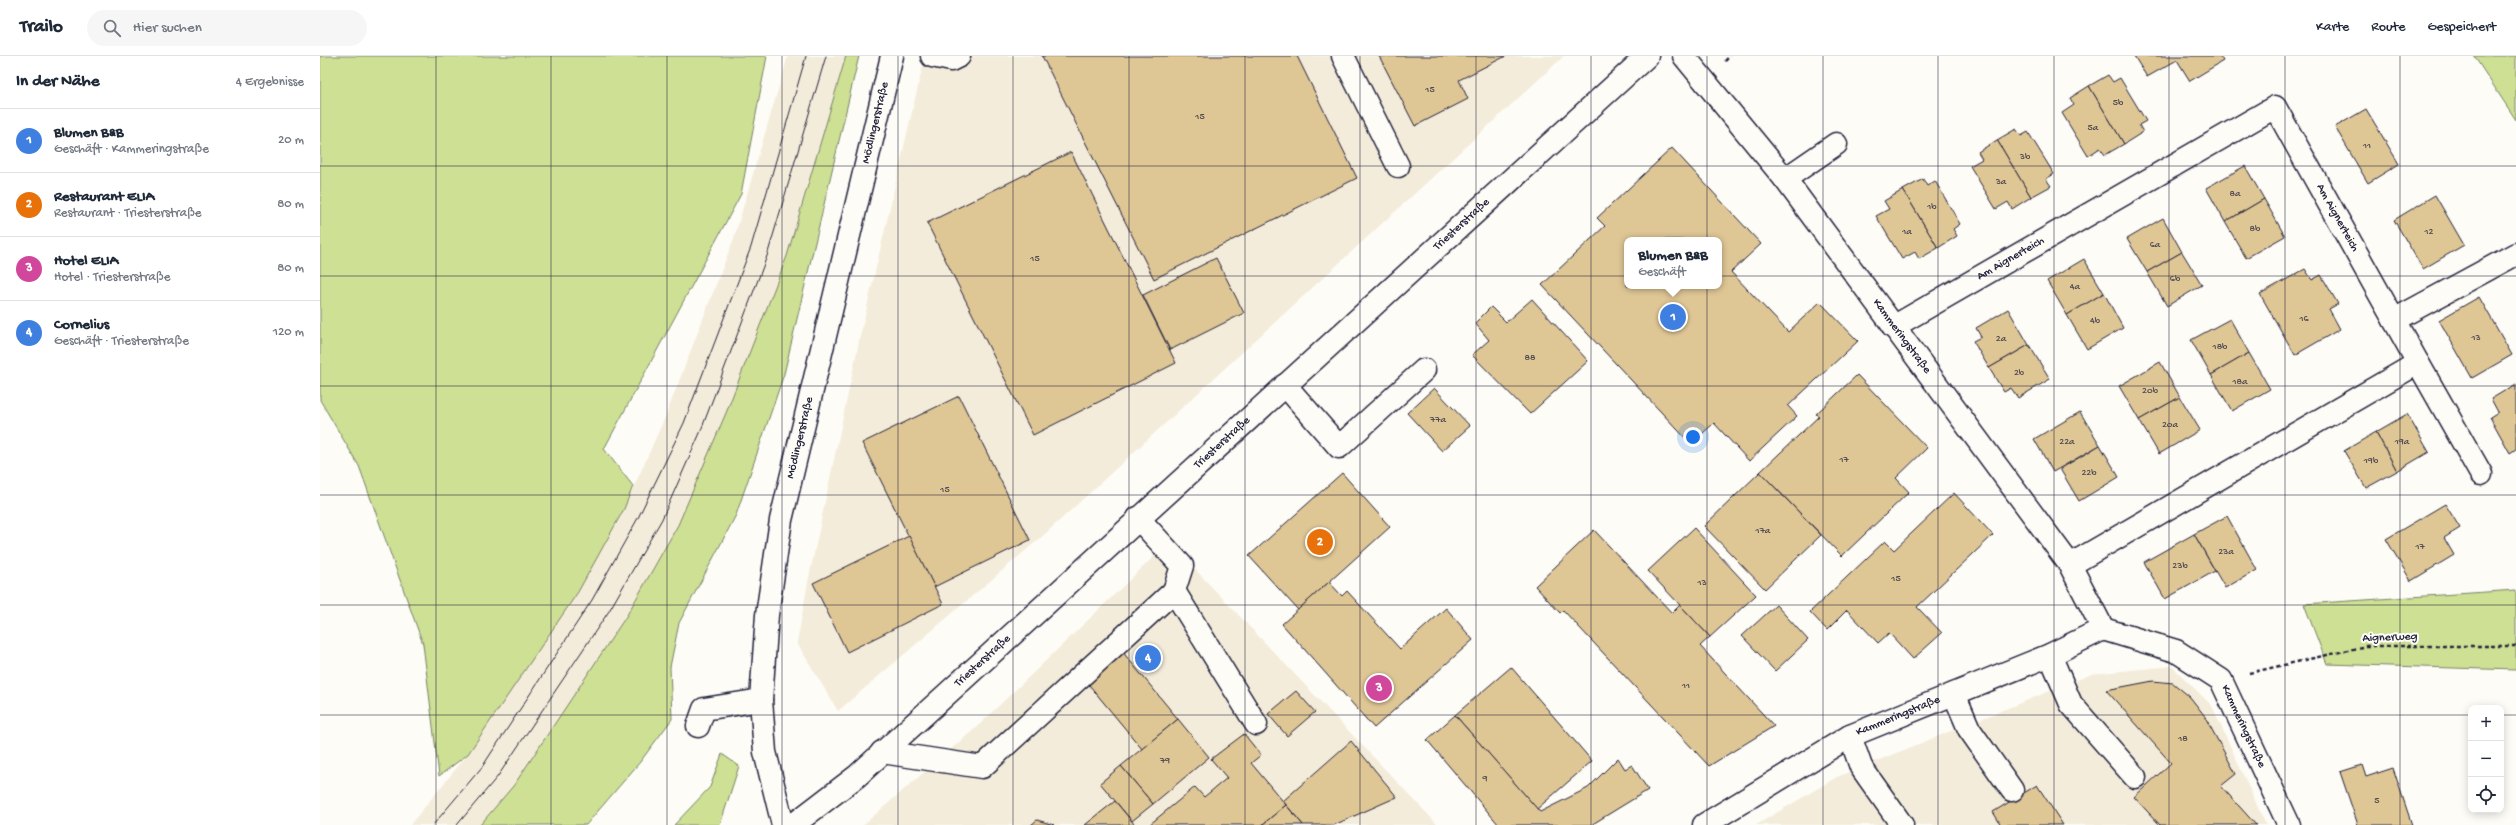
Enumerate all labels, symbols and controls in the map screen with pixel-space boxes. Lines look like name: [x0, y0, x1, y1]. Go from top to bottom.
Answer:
search box: [87, 10, 367, 46]
text: Trailo: [20, 16, 63, 39]
icon: search: [101, 17, 123, 39]
text: Hier suchen: [133, 19, 202, 37]
text: Karte: [2316, 19, 2349, 36]
text: Route: [2371, 19, 2405, 36]
text: Gespeichert: [2427, 19, 2496, 36]
text: In der Nähe: [16, 72, 99, 92]
text: 4 Ergebnisse: [236, 75, 304, 90]
street label: Mödlingerstraße: [859, 80, 893, 165]
house number: 15: [1424, 84, 1435, 96]
house number: 5b: [2113, 97, 2124, 109]
house number: 15: [1194, 111, 1205, 123]
house number: 5a: [2088, 122, 2099, 134]
text: Blumen B&B: [54, 124, 123, 142]
text: 1: [26, 133, 32, 148]
text: 20 m: [278, 133, 304, 148]
house number: 11: [2362, 140, 2371, 152]
text: Geschäft · Kammeringstraße: [54, 142, 209, 157]
house number: 3b: [2019, 151, 2031, 163]
house number: 3a: [1995, 176, 2007, 188]
street label: Am Aignerteich: [2313, 182, 2362, 255]
text: Restaurant ELIA: [54, 188, 154, 206]
house number: 8a: [2229, 188, 2241, 200]
street label: Triesterstraße: [1430, 195, 1493, 255]
text: 2: [26, 197, 32, 212]
text: 80 m: [277, 197, 304, 212]
house number: 1b: [1926, 201, 1937, 213]
text: Restaurant · Triesterstraße: [54, 206, 202, 221]
house number: 8b: [2250, 223, 2261, 235]
house number: 1a: [1901, 226, 1912, 238]
house number: 12: [2424, 226, 2434, 238]
street label: Am Aignerteich: [1975, 234, 2047, 284]
popup: [1624, 237, 1722, 289]
house number: 6a: [2150, 239, 2161, 251]
text: Blumen B&B: [1638, 247, 1708, 265]
text: Hotel ELIA: [54, 252, 118, 270]
house number: 15: [1029, 253, 1040, 265]
text: 3: [26, 261, 32, 276]
text: 80 m: [277, 261, 304, 276]
text: Geschäft: [1638, 265, 1686, 280]
text: Hotel · Triesterstraße: [54, 270, 170, 285]
house number: 6b: [2170, 273, 2181, 285]
house number: 4a: [2070, 281, 2081, 293]
street label: Kammeringstraße: [1869, 296, 1934, 377]
pin: 1: [1660, 302, 1686, 332]
house number: 16: [2298, 313, 2309, 325]
house number: 4b: [2090, 315, 2101, 327]
text: Cornelius: [54, 316, 109, 334]
text: 4: [26, 325, 32, 340]
text: 120 m: [273, 325, 304, 340]
house number: 13: [2470, 332, 2481, 344]
house number: 2a: [1996, 333, 2007, 345]
text: Geschäft · Triesterstraße: [54, 334, 189, 349]
house number: 18b: [2212, 341, 2228, 353]
house number: 88: [1525, 352, 1536, 364]
house number: 2b: [2014, 367, 2025, 379]
house number: 18a: [2231, 376, 2248, 388]
house number: 20b: [2142, 385, 2159, 397]
street label: Mödlingerstraße: [784, 395, 817, 480]
street label: Triesterstraße: [1191, 413, 1254, 473]
house number: 77a: [1429, 414, 1446, 426]
house number: 20a: [2162, 419, 2179, 431]
your location: [1683, 427, 1703, 447]
house number: 22a: [2059, 436, 2075, 448]
house number: 19a: [2394, 436, 2410, 448]
house number: 17: [1838, 454, 1849, 466]
house number: 19b: [2363, 455, 2379, 467]
house number: 22b: [2081, 467, 2097, 479]
house number: 15: [939, 484, 950, 496]
house number: 17a: [1755, 525, 1771, 537]
pin: 2: [1307, 527, 1333, 557]
house number: 17: [2414, 541, 2425, 553]
house number: 23a: [2218, 546, 2234, 558]
house number: 23b: [2172, 560, 2188, 572]
house number: 15: [1890, 573, 1901, 585]
house number: 13: [1696, 577, 1707, 589]
street label: Aignerweg: [2362, 630, 2418, 646]
street label: Triesterstraße: [951, 632, 1015, 691]
pin: 4: [1135, 643, 1161, 673]
pin: 3: [1366, 673, 1392, 703]
house number: 11: [1681, 680, 1690, 692]
street label: Kammeringstraße: [2217, 683, 2269, 771]
street label: Kammeringstraße: [1854, 693, 1943, 740]
map controls: [2468, 705, 2504, 813]
button: +: [2468, 705, 2504, 741]
house number: 18: [2177, 733, 2188, 745]
button: −: [2468, 741, 2504, 777]
house number: 79: [1159, 755, 1170, 767]
house number: 9: [1481, 773, 1488, 785]
button: locate: [2468, 777, 2504, 813]
house number: 5: [2374, 795, 2380, 807]

